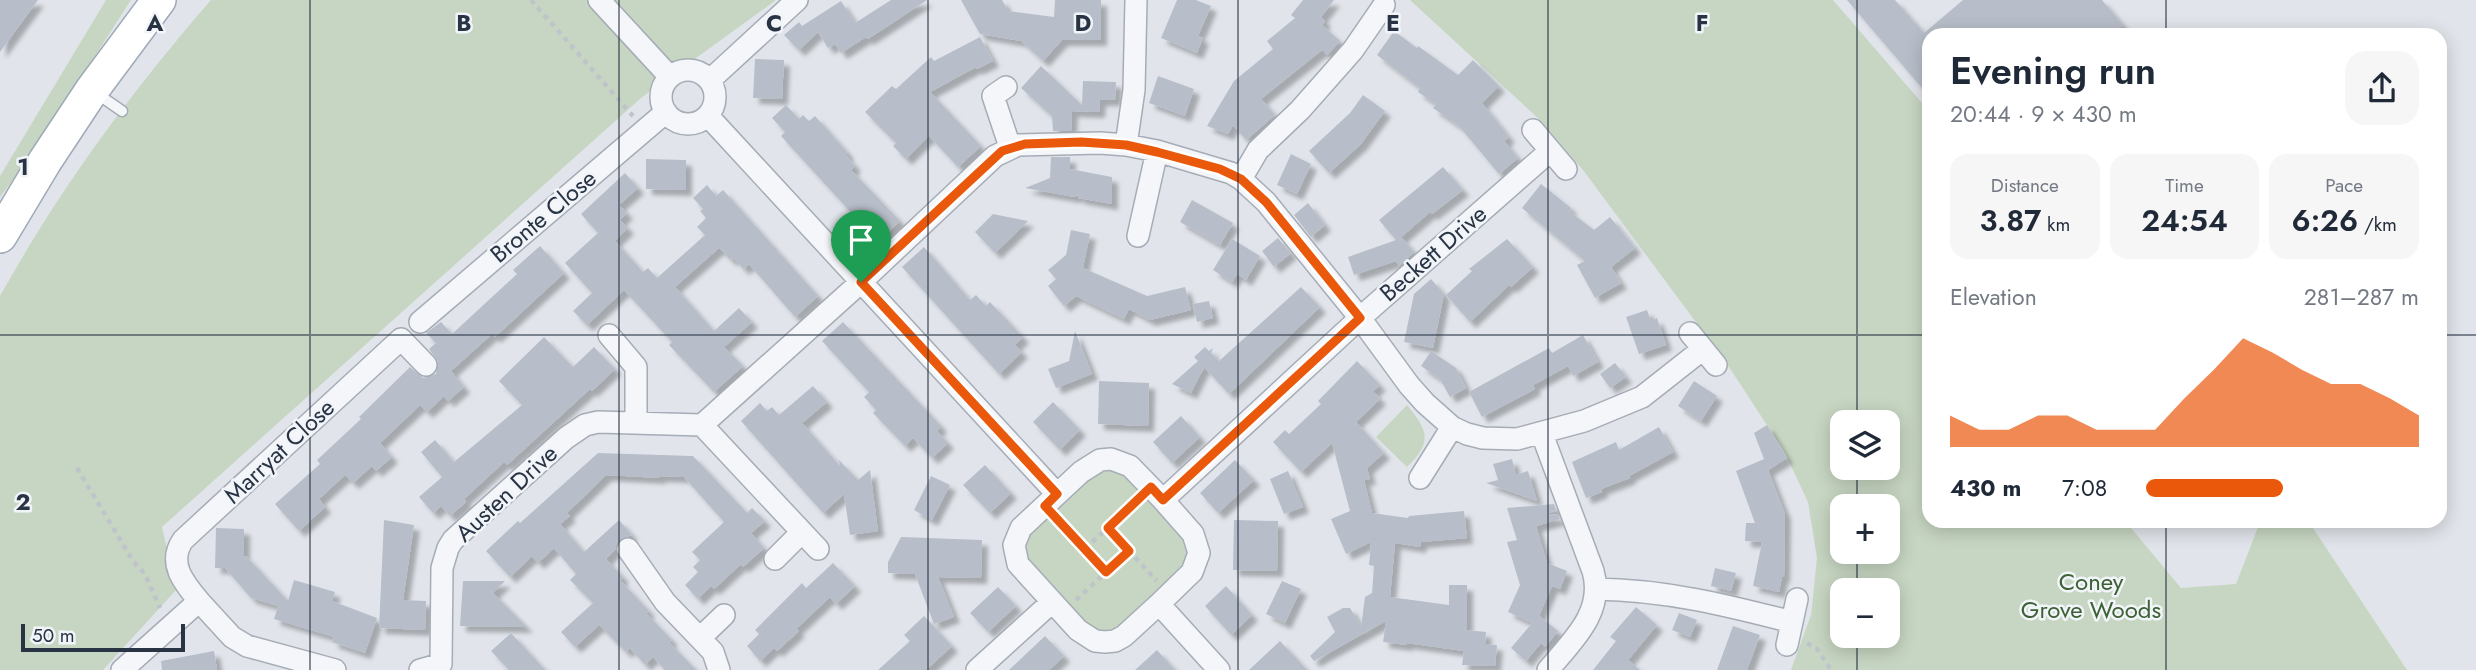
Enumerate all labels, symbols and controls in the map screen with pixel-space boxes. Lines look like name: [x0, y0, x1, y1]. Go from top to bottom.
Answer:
text: A: [146, 6, 164, 40]
text: B: [456, 6, 472, 40]
text: C: [766, 6, 782, 40]
text: D: [1075, 6, 1092, 40]
text: E: [1386, 6, 1400, 40]
text: F: [1696, 6, 1708, 40]
text: Evening run: [1950, 43, 2156, 98]
button: share: [2345, 51, 2419, 125]
text: 20:44 · 9 × 430 m: [1950, 97, 2137, 131]
text: 1: [17, 150, 29, 184]
street label: Bronte Close: [482, 161, 604, 271]
text: Distance: [1991, 172, 2059, 199]
text: Time: [2165, 172, 2204, 199]
text: Pace: [2325, 172, 2363, 199]
street label: Beckett Drive: [1372, 197, 1494, 309]
text: 3.87: [1979, 199, 2041, 242]
text: 24:54: [2141, 199, 2228, 242]
text: 6:26: [2291, 199, 2358, 242]
pin: [831, 210, 891, 282]
text: km: [2041, 211, 2070, 238]
text: /km: [2358, 211, 2397, 238]
icon: arrive: [842, 221, 880, 259]
text: Elevation: [1950, 280, 2037, 314]
text: 281–287 m: [2304, 280, 2419, 314]
street label: Marryat Close: [216, 390, 342, 512]
map controls: [1830, 410, 1900, 648]
button: layers: [1830, 410, 1900, 480]
street label: Austen Drive: [447, 436, 565, 550]
text: 430 m: [1950, 471, 2021, 505]
text: 7:08: [2062, 471, 2107, 505]
text: 2: [15, 485, 31, 519]
button: +: [1830, 494, 1900, 564]
park label: Coney Grove Woods: [2021, 564, 2161, 627]
button: −: [1830, 578, 1900, 648]
scale bar: [21, 621, 186, 653]
text: 50 m: [32, 622, 75, 649]

